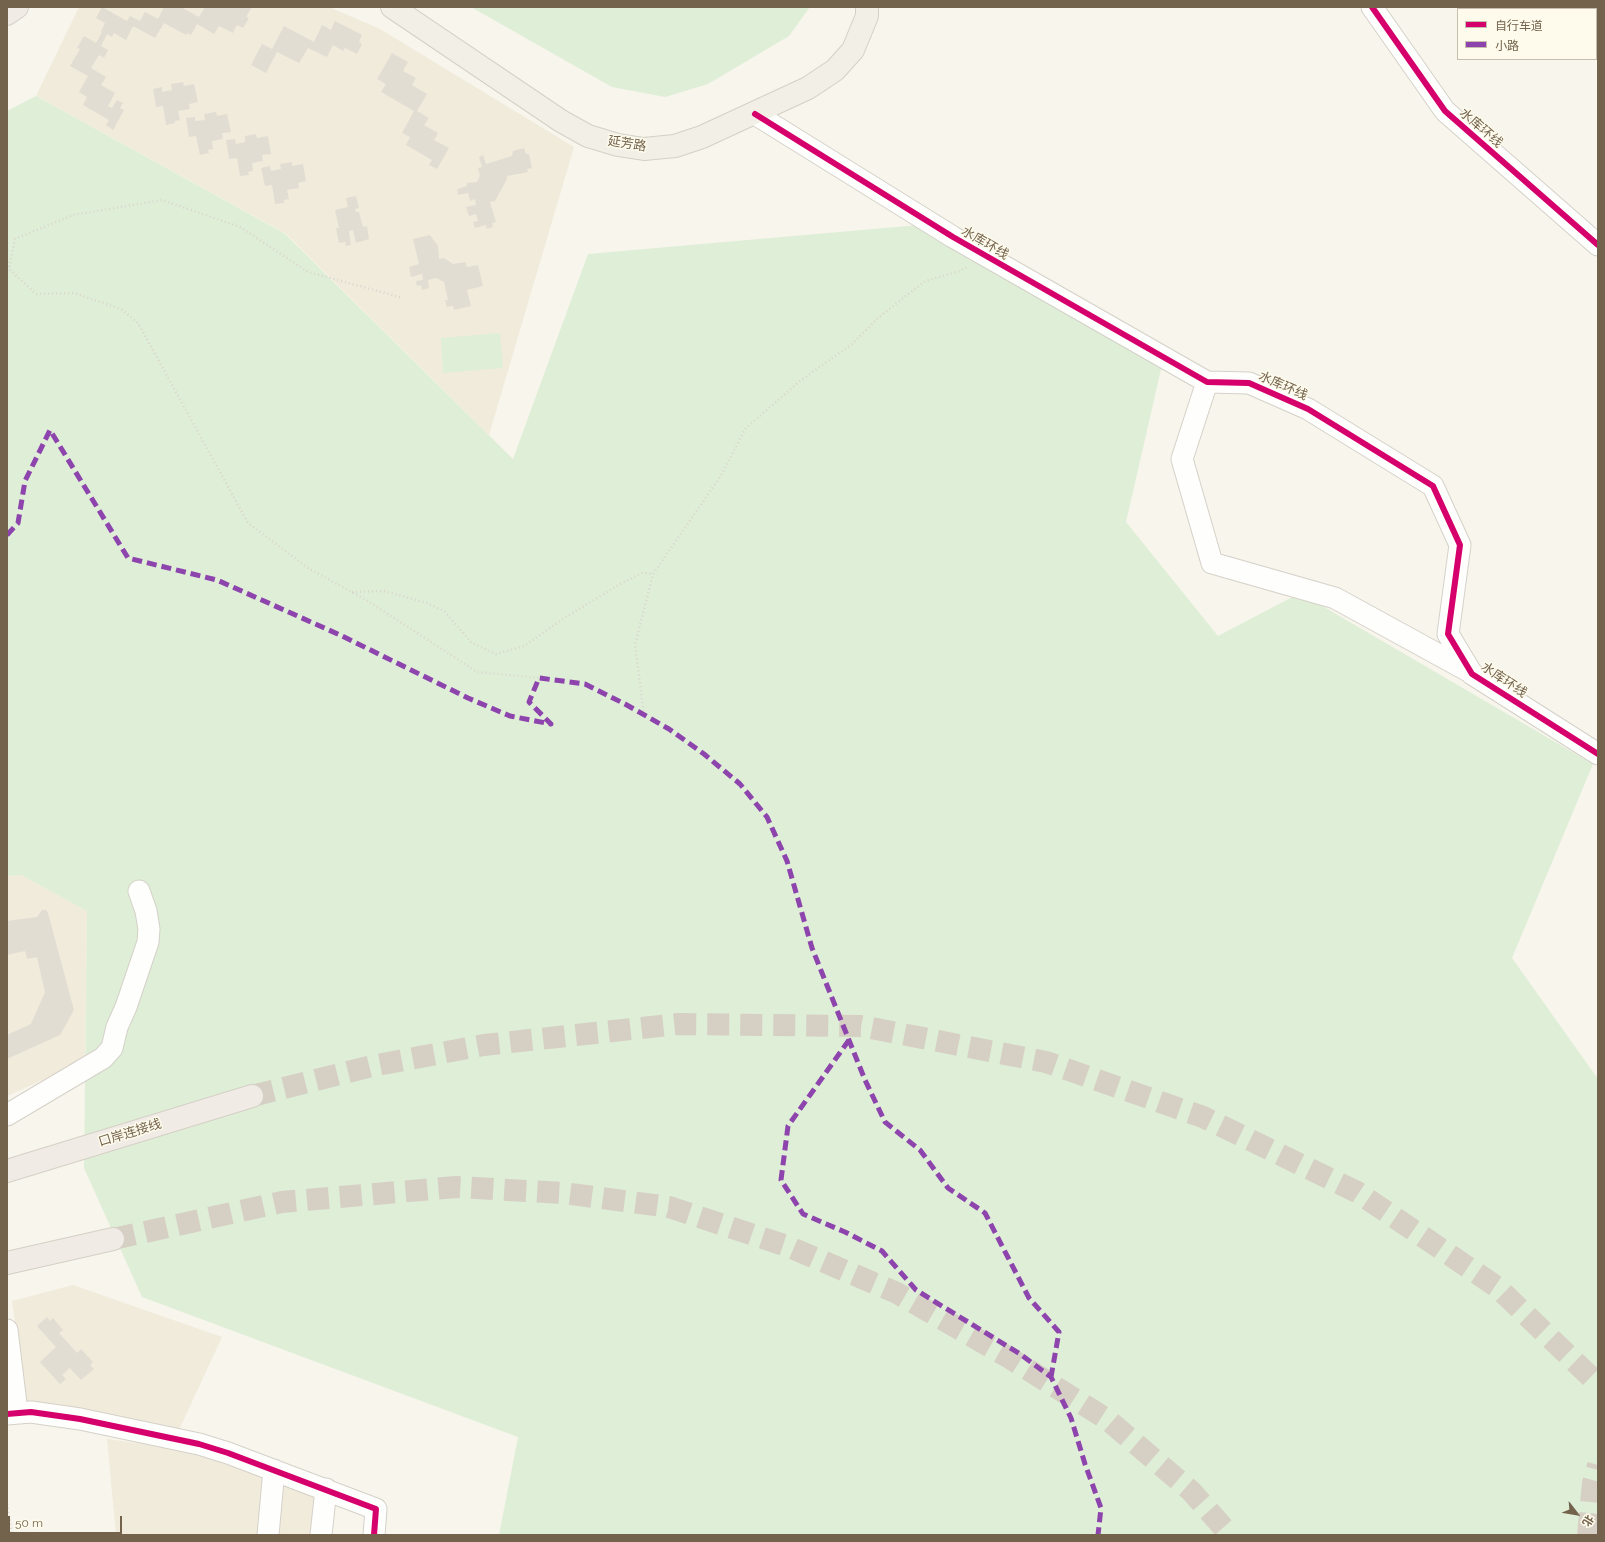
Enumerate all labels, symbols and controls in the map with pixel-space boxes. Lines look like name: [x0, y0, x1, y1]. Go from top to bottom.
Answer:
legend: [1457, 8, 1597, 60]
text: 自行车道: [1495, 19, 1543, 33]
text: 小路: [1495, 39, 1519, 53]
street label: 水库环线: [1456, 105, 1506, 151]
street label: 延芳路: [607, 133, 647, 155]
street label: 水库环线: [959, 223, 1011, 263]
street label: 水库环线: [1256, 368, 1310, 404]
street label: 水库环线: [1478, 659, 1530, 701]
street label: 口岸连接线: [97, 1116, 163, 1150]
north arrow: [1557, 1494, 1597, 1534]
scale bar: [10, 1508, 124, 1534]
text: 北: [1579, 1512, 1596, 1529]
text: 50 m: [15, 1516, 43, 1530]

